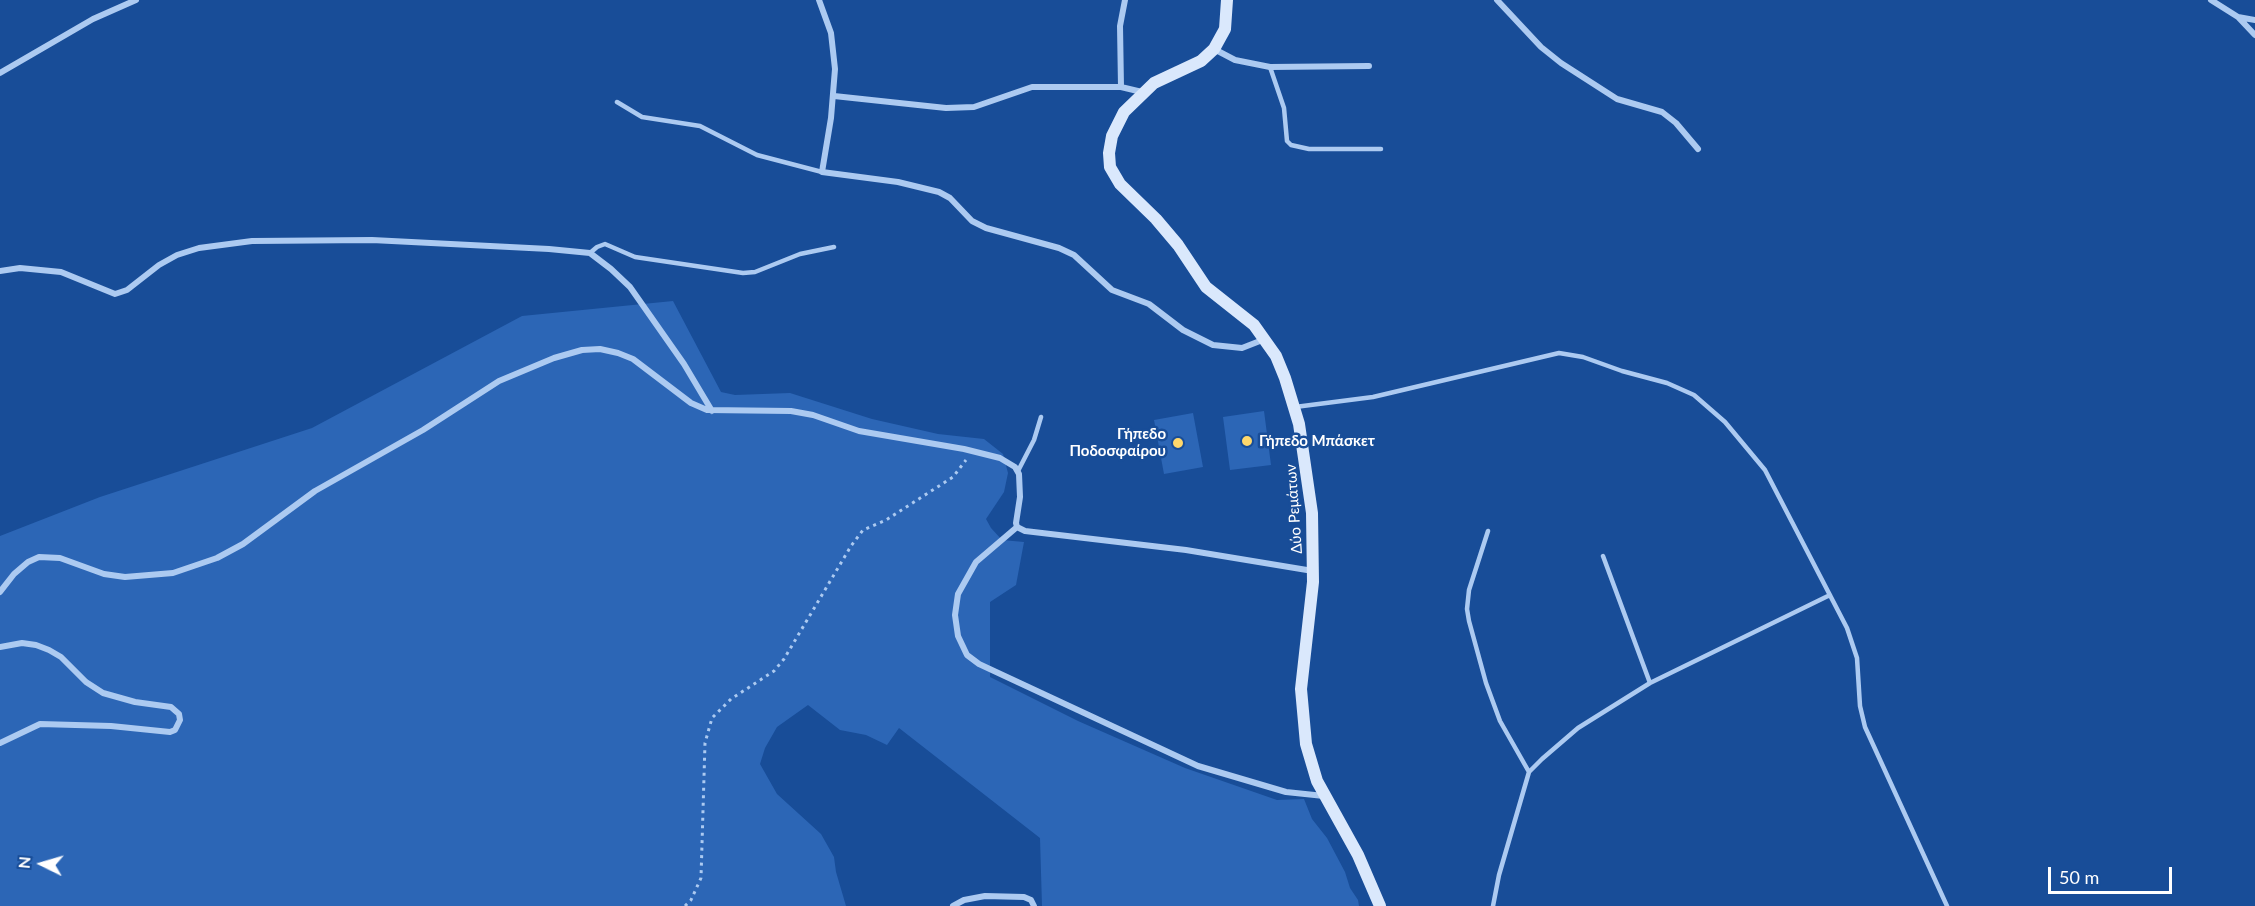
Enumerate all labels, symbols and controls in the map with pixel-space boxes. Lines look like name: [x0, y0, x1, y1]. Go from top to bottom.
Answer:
place label: Γήπεδο Ποδοσφαίρου: [1069, 425, 1166, 460]
place label: Γήπεδο Μπάσκετ: [1259, 432, 1375, 450]
marker: Γήπεδο Μπάσκετ: [1240, 434, 1254, 448]
marker: Γήπεδο Ποδοσφαίρου: [1171, 436, 1185, 450]
street label: Δύο Ρεμάτων: [1282, 464, 1306, 554]
north arrow: [12, 834, 72, 894]
text: N: [14, 855, 34, 869]
scale bar: [2051, 855, 2176, 893]
text: 50 m: [2059, 866, 2099, 888]

